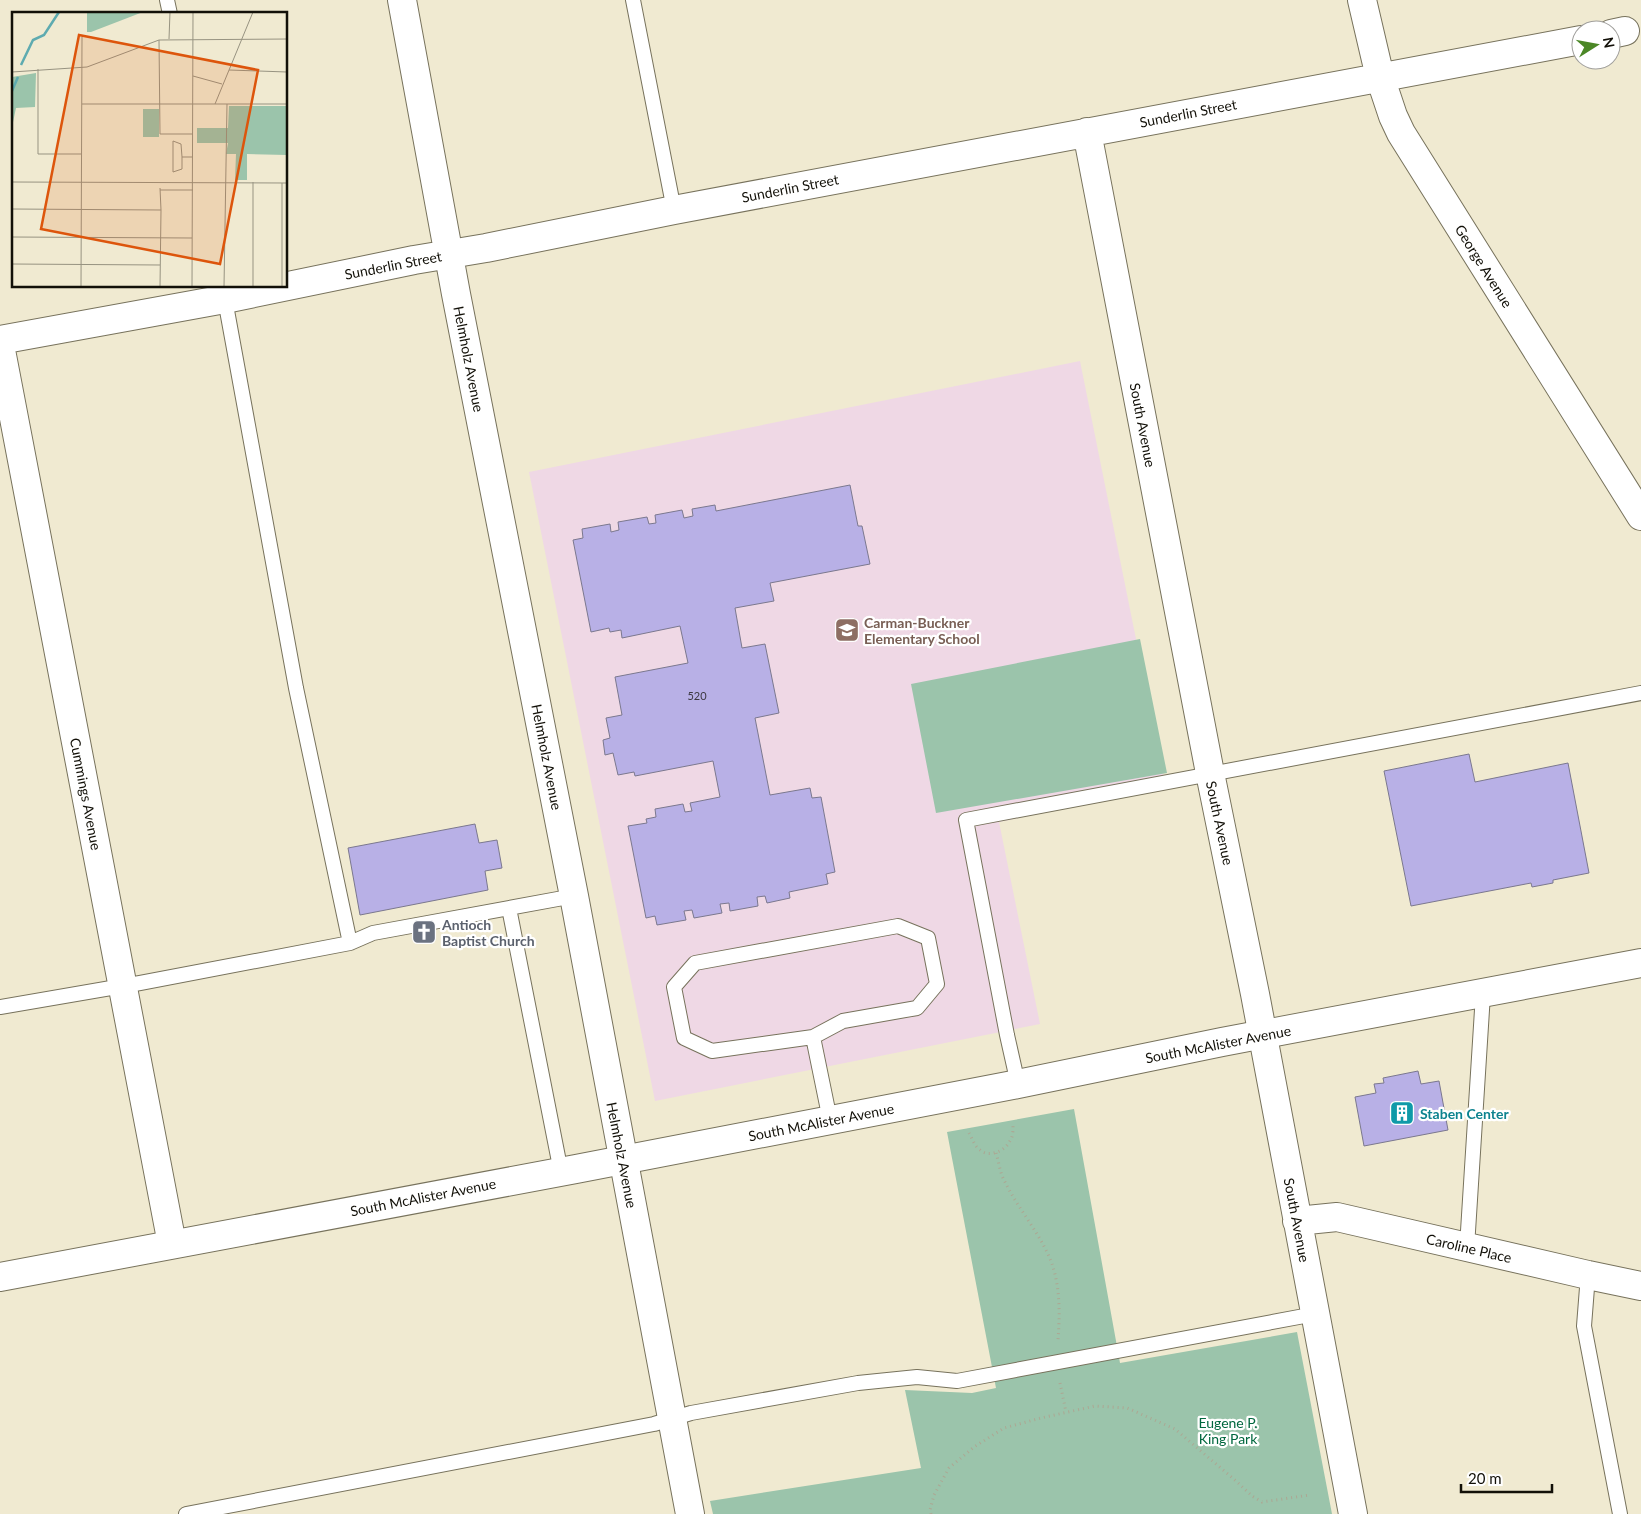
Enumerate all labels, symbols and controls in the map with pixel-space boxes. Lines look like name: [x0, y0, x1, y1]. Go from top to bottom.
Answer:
inset map: [12, 12, 288, 288]
north arrow: [1571, 20, 1621, 70]
text: N: [1600, 36, 1619, 49]
street label: Sunderlin Street: [1138, 95, 1238, 131]
street label: Sunderlin Street: [740, 170, 840, 206]
street label: George Avenue: [1452, 221, 1516, 311]
street label: Sunderlin Street: [343, 247, 443, 283]
street label: Helmholz Avenue: [450, 305, 488, 413]
street label: South Avenue: [1126, 381, 1160, 469]
place label: Carman-Buckner Elementary School: [864, 614, 980, 647]
school or university icon: Carman-Buckner Elementary School: [834, 617, 860, 643]
house number: 520: [687, 689, 707, 702]
street label: Helmholz Avenue: [528, 703, 566, 811]
street label: Cummings Avenue: [67, 736, 105, 852]
street label: South Avenue: [1203, 779, 1237, 867]
place label: Antioch Baptist Church: [441, 916, 535, 949]
church icon: Antioch Baptist Church: [411, 919, 437, 945]
street label: South McAlister Avenue: [1144, 1022, 1292, 1066]
street label: South McAlister Avenue: [747, 1100, 895, 1144]
building icon: Staben Center: [1389, 1100, 1415, 1126]
street label: Helmholz Avenue: [603, 1101, 641, 1209]
place label: Staben Center: [1420, 1105, 1509, 1122]
street label: South McAlister Avenue: [349, 1175, 497, 1219]
street label: South Avenue: [1280, 1176, 1314, 1264]
street label: Caroline Place: [1425, 1230, 1513, 1266]
park label: Eugene P. King Park: [1198, 1414, 1258, 1447]
scale bar: [1461, 1462, 1552, 1494]
text: 20 m: [1468, 1469, 1502, 1487]

